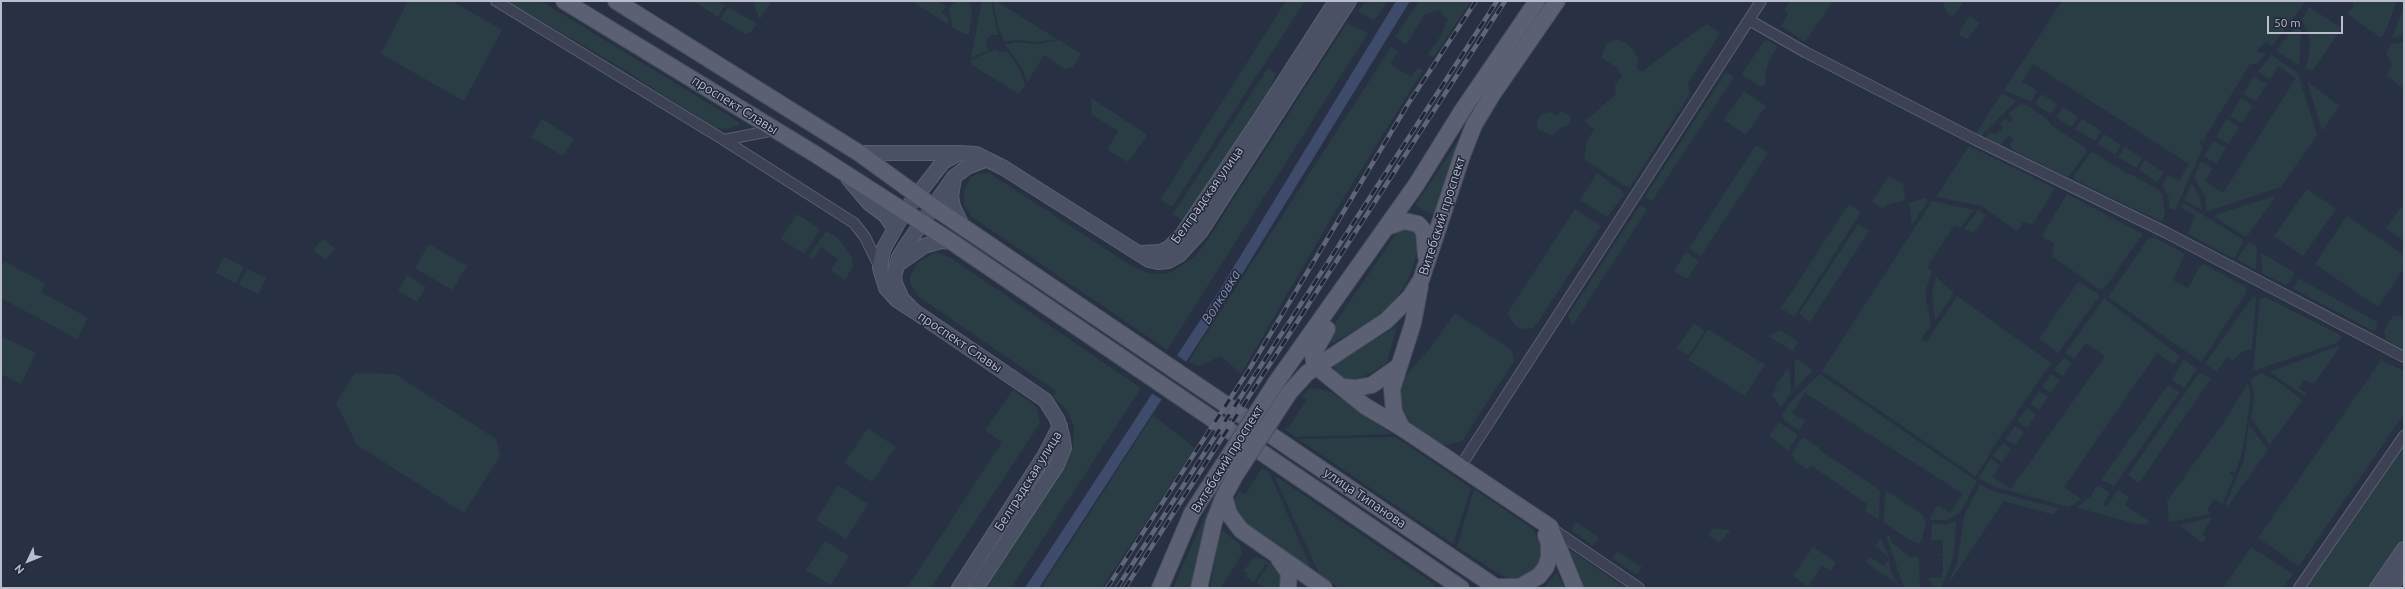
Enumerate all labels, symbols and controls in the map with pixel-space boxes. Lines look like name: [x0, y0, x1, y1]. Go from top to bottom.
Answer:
scale bar: [2269, 8, 2345, 34]
text: 50 m: [2274, 16, 2301, 29]
street label: проспект Славы: [689, 72, 781, 138]
street label: Белградская улица: [1168, 143, 1246, 247]
street label: Витебский проспект: [1416, 155, 1468, 277]
water label: Волковка: [1198, 267, 1244, 327]
street label: проспект Славы: [915, 308, 1005, 376]
street label: Витебский проспект: [1188, 403, 1266, 515]
street label: Белградская улица: [991, 428, 1065, 534]
street label: улица Типанова: [1321, 465, 1409, 531]
north arrow: [8, 541, 48, 581]
text: N: [12, 562, 26, 576]

